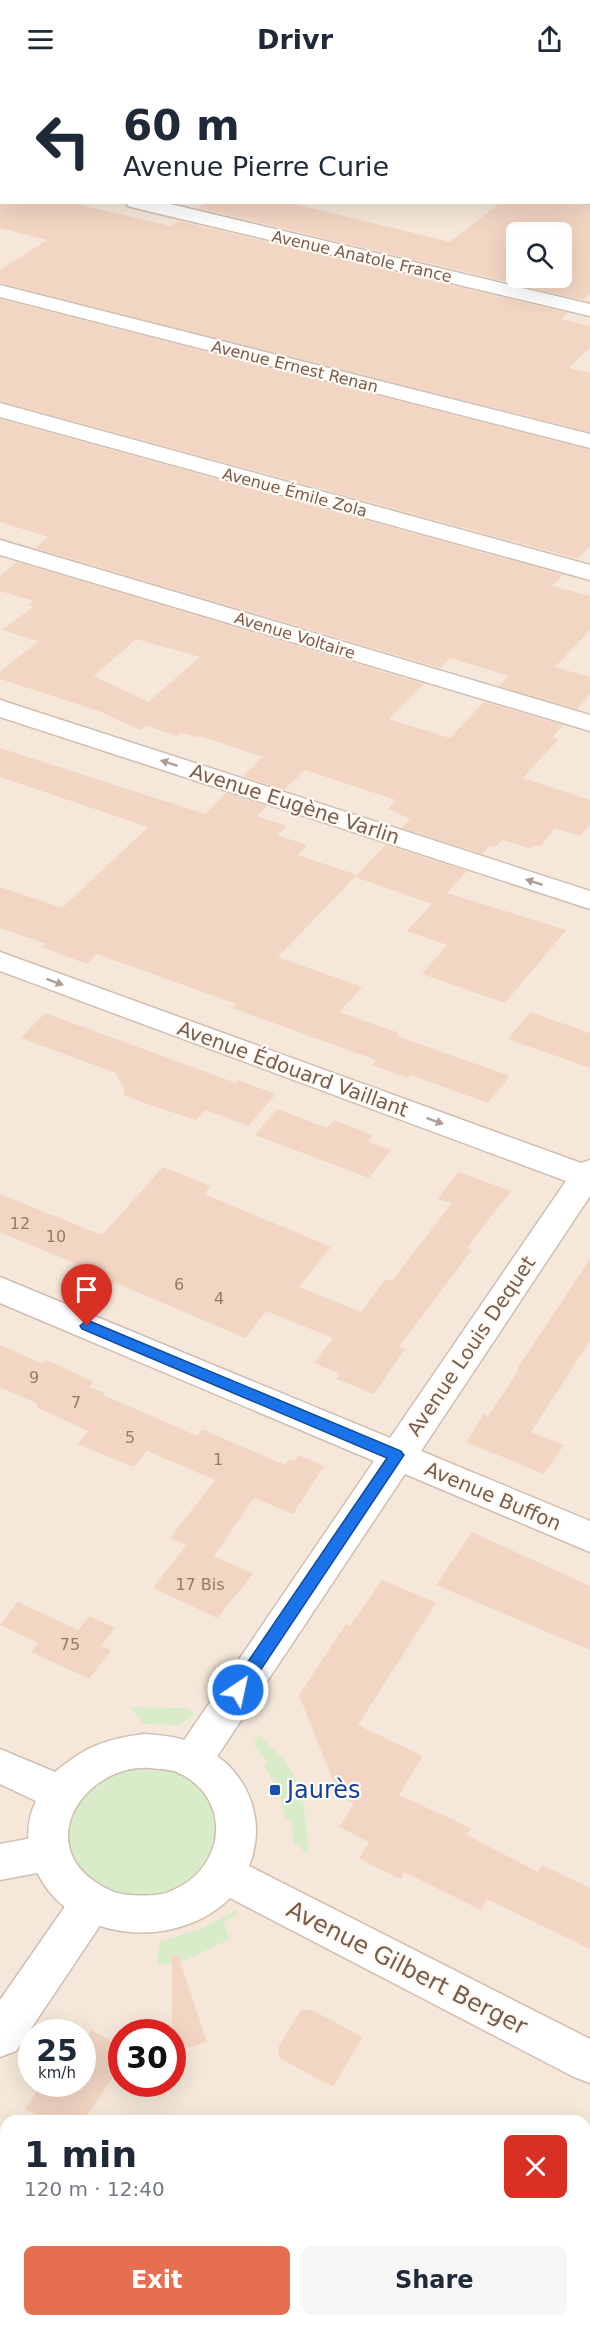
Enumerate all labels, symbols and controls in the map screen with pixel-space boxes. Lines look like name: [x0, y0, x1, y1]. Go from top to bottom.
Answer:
icon: menu: [24, 23, 57, 56]
icon: share: [533, 23, 566, 56]
text: Drivr: [257, 24, 333, 55]
text: 60 m: [123, 101, 240, 150]
icon: left: [24, 102, 102, 180]
text: Avenue Pierre Curie: [123, 151, 389, 182]
map controls: [506, 222, 572, 288]
button: search: [506, 222, 572, 288]
street label: Avenue Anatole France: [270, 227, 454, 286]
street label: Avenue Ernest Renan: [210, 337, 380, 396]
street label: Avenue Émile Zola: [220, 464, 369, 521]
street label: Avenue Voltaire: [232, 608, 357, 663]
one-way arrow: [160, 758, 178, 768]
street label: Avenue Eugène Varlin: [187, 759, 403, 849]
one-way arrow: [525, 877, 543, 886]
one-way arrow: [46, 977, 64, 987]
street label: Avenue Édouard Vaillant: [174, 1016, 412, 1122]
one-way arrow: [426, 1117, 444, 1126]
house number: 12: [10, 1214, 30, 1233]
house number: 10: [46, 1227, 66, 1246]
street label: Avenue Louis Dequet: [402, 1251, 540, 1441]
pin: [61, 1264, 112, 1326]
icon: arrive: [70, 1273, 103, 1306]
house number: 6: [174, 1275, 184, 1294]
house number: 4: [214, 1289, 224, 1308]
house number: 9: [29, 1368, 39, 1387]
house number: 7: [71, 1393, 81, 1412]
house number: 5: [125, 1428, 135, 1447]
house number: 1: [213, 1450, 223, 1469]
street label: Avenue Buffon: [421, 1456, 565, 1536]
house number: 17 Bis: [175, 1575, 225, 1594]
house number: 75: [60, 1635, 80, 1654]
position arrow: [206, 1658, 270, 1722]
place label: Jaurès: [285, 1776, 361, 1804]
marker: Jaurès: [268, 1783, 282, 1797]
street label: Avenue Gilbert Berger: [282, 1895, 532, 2041]
speed limit sign: 30: [108, 2019, 186, 2097]
text: 25: [36, 2033, 78, 2068]
text: km/h: [38, 2064, 76, 2082]
text: 1 min: [24, 2134, 137, 2175]
button: close: [504, 2135, 567, 2198]
text: 120 m · 12:40: [24, 2177, 165, 2201]
button: Exit: [24, 2246, 290, 2315]
button: Share: [302, 2246, 567, 2315]

